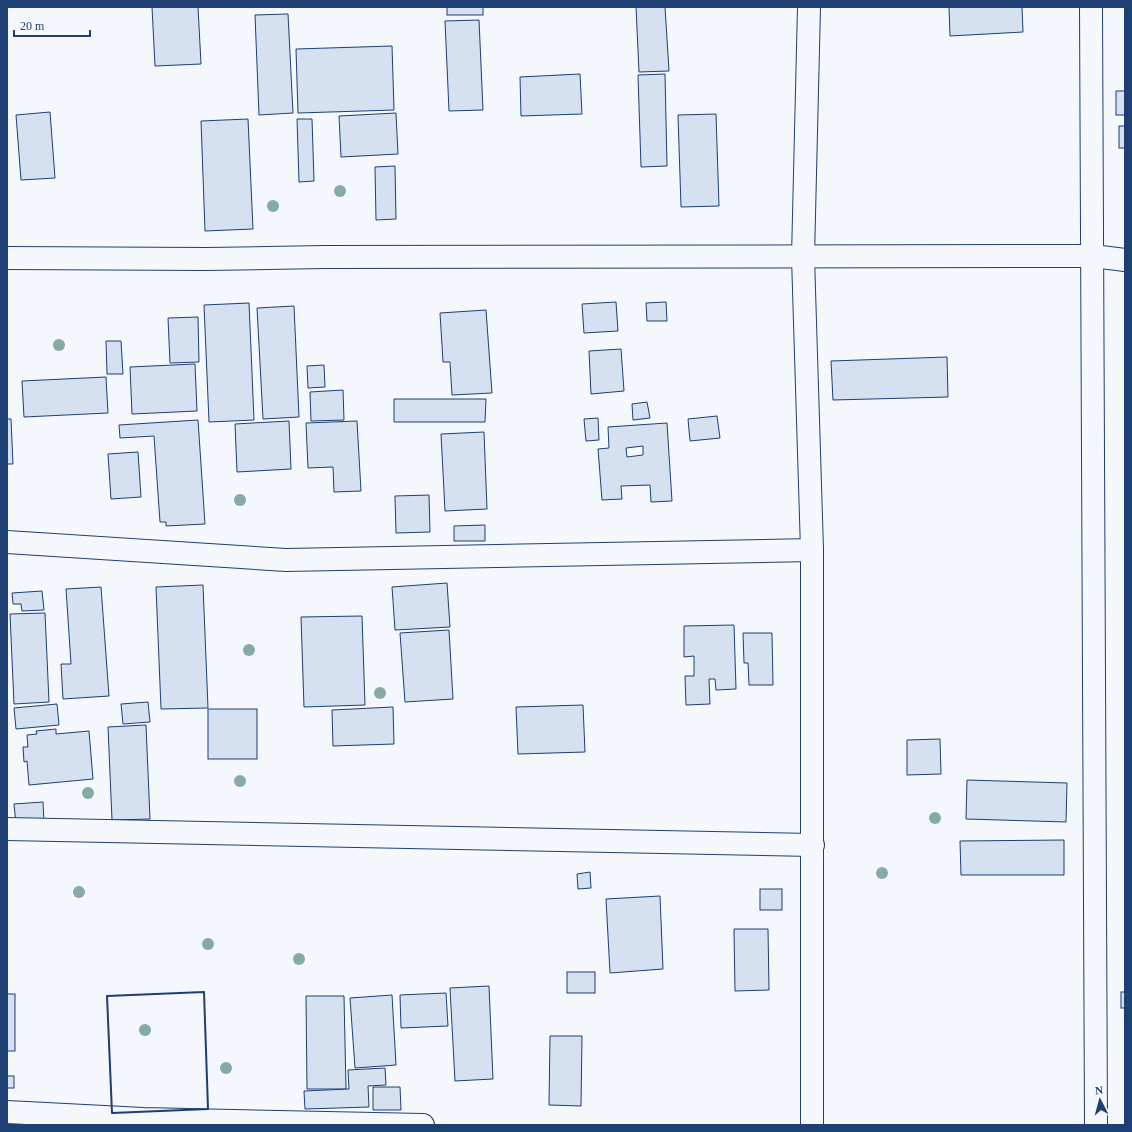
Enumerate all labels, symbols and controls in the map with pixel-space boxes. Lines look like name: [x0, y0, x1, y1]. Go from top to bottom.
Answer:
scale bar: [14, 12, 90, 38]
text: 20 m: [20, 19, 45, 33]
north arrow: [1080, 1080, 1120, 1120]
text: N: [1094, 1084, 1104, 1096]

